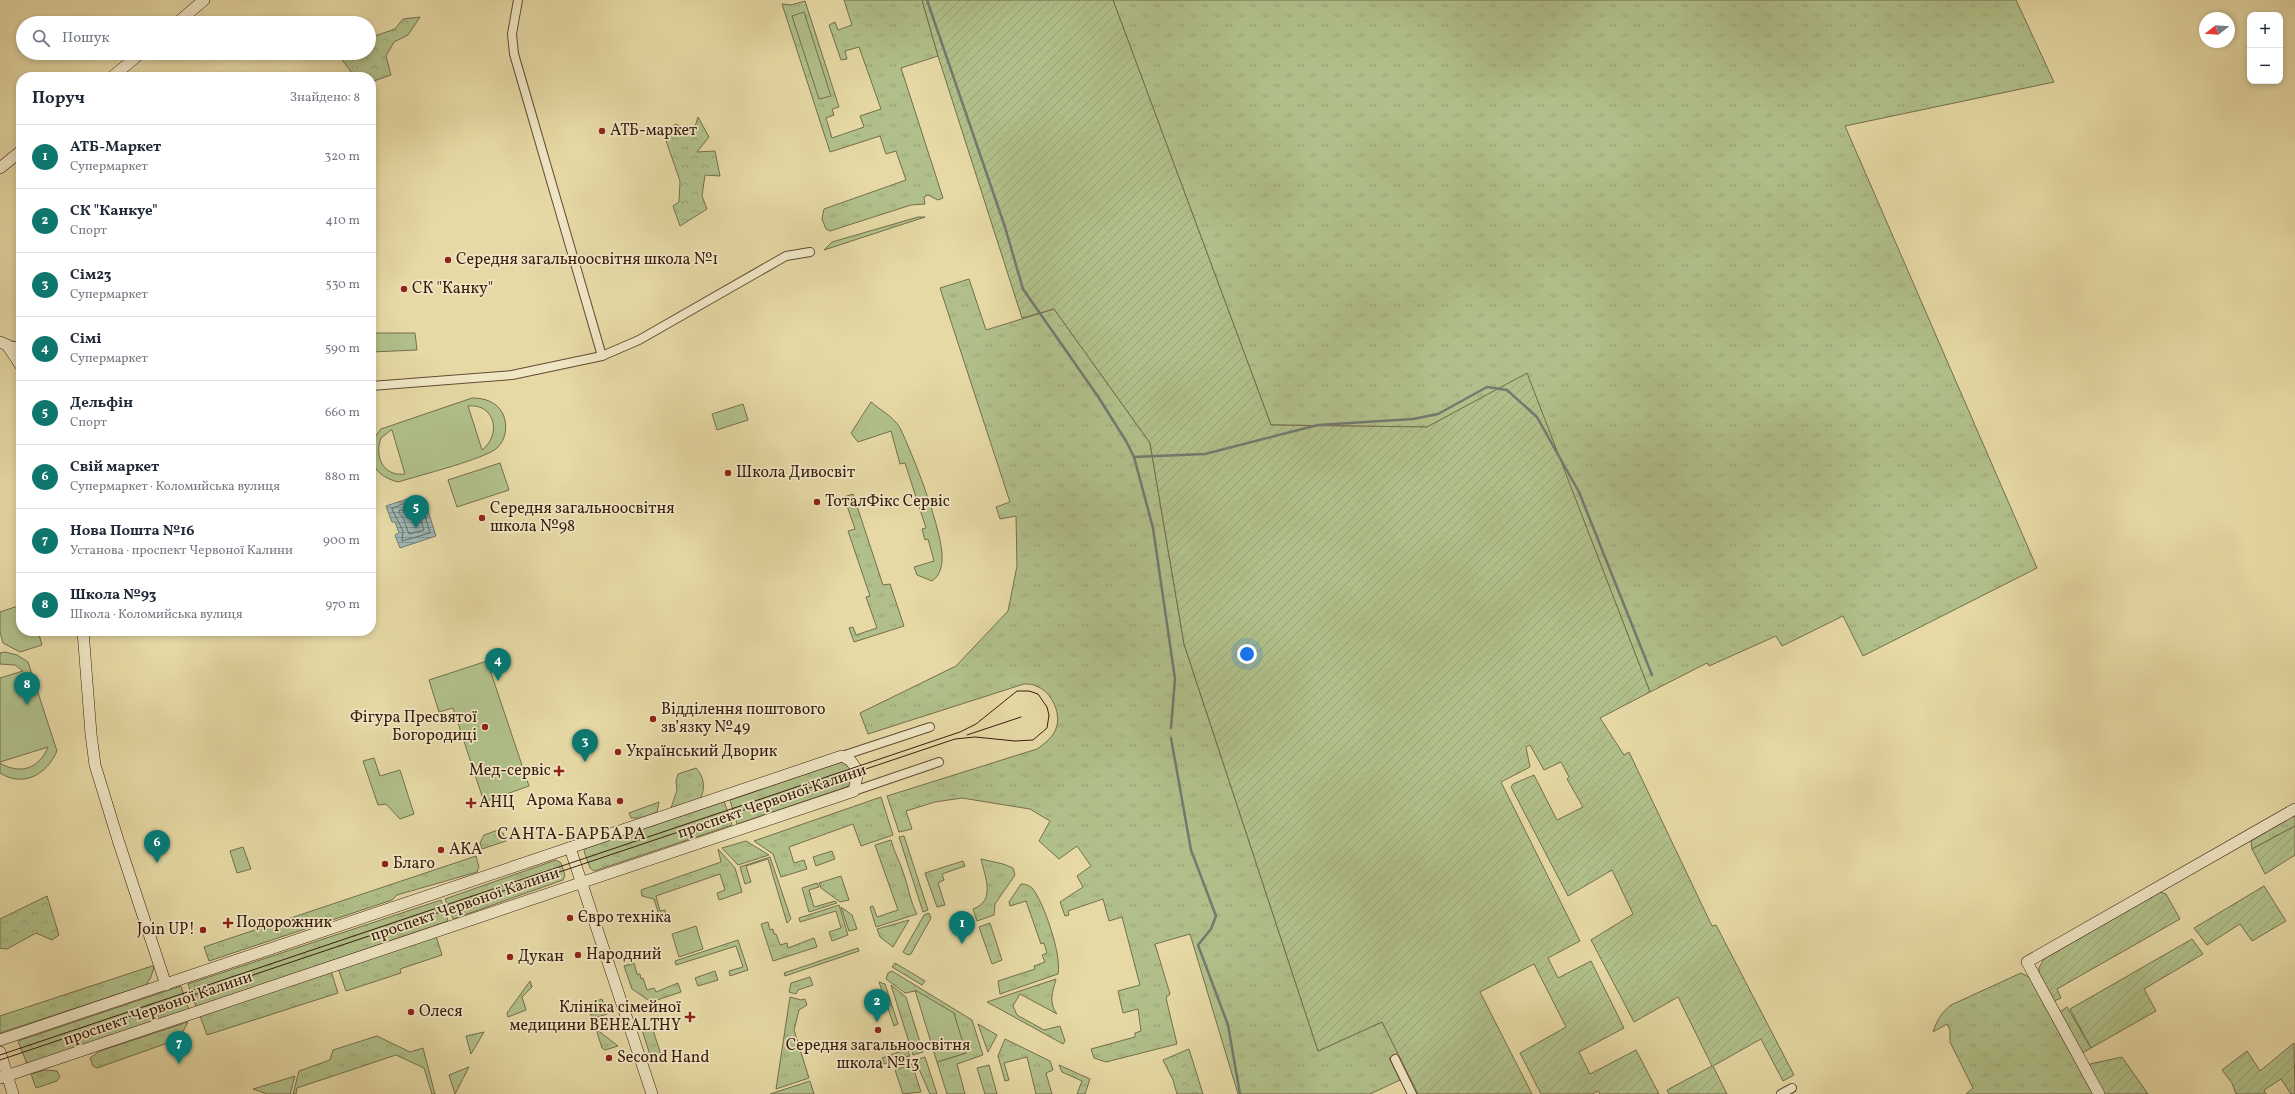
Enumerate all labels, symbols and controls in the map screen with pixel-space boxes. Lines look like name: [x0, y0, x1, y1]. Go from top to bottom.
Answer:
north arrow: [2199, 12, 2235, 48]
map controls: [2247, 12, 2283, 84]
button: +: [2247, 12, 2283, 48]
search box: [16, 16, 376, 60]
icon: search: [30, 27, 52, 49]
text: Пошук: [62, 28, 110, 49]
button: −: [2247, 48, 2283, 84]
text: Поруч: [32, 87, 85, 110]
text: Знайдено: 8: [290, 89, 360, 107]
place label: АТБ-маркет: [610, 120, 697, 142]
marker: АТБ-маркет: [597, 126, 607, 136]
text: АТБ-Маркет: [70, 137, 161, 158]
text: 1: [42, 148, 48, 166]
text: 320 m: [325, 148, 360, 166]
text: Супермаркет: [70, 158, 148, 176]
text: СК "Канкуе": [70, 201, 158, 222]
text: 2: [42, 212, 48, 230]
text: 410 m: [325, 212, 360, 230]
text: Спорт: [70, 222, 107, 240]
place label: Середня загальноосвітня школа №1: [456, 249, 719, 271]
marker: Середня загальноосвітня школа №1: [443, 255, 453, 265]
text: Сім23: [70, 265, 111, 286]
text: 3: [42, 276, 48, 294]
text: 530 m: [325, 276, 360, 294]
place label: СК "Канку": [412, 278, 493, 300]
marker: СК "Канку": [399, 284, 409, 294]
text: Супермаркет: [70, 286, 148, 304]
text: Сімі: [70, 329, 101, 350]
text: 4: [41, 340, 49, 358]
text: 590 m: [325, 340, 360, 358]
text: Супермаркет: [70, 350, 148, 368]
text: Дельфін: [70, 393, 133, 414]
text: 5: [42, 404, 48, 422]
text: 660 m: [325, 404, 360, 422]
text: Спорт: [70, 414, 107, 432]
text: Свiй маркет: [70, 457, 159, 478]
place label: Школа Дивосвіт: [736, 462, 855, 484]
text: 6: [41, 468, 49, 486]
text: 880 m: [325, 468, 360, 486]
marker: Школа Дивосвіт: [723, 468, 733, 478]
text: Супермаркет · Коломийська вулиця: [70, 478, 280, 496]
place label: ТоталФікс Сервіс: [825, 491, 950, 513]
pin: 5: [403, 495, 429, 528]
marker: ТоталФікс Сервіс: [812, 497, 822, 507]
place label: Середня загальноосвітня школа №98: [490, 498, 675, 538]
marker: Середня загальноосвітня школа №98: [477, 513, 487, 523]
text: Нова Пошта №16: [70, 521, 195, 542]
text: 7: [42, 532, 48, 550]
text: 900 m: [323, 532, 360, 550]
text: Установа · проспект Червоної Калини: [70, 542, 293, 560]
text: Школа №93: [70, 585, 157, 606]
text: 8: [41, 596, 49, 614]
text: 970 m: [326, 596, 360, 614]
text: Школа · Коломийська вулиця: [70, 606, 243, 624]
your location: [1237, 644, 1257, 664]
pin: 4: [485, 648, 511, 681]
pin: 8: [14, 672, 40, 705]
place label: Відділення поштового зв’язку №49: [661, 699, 826, 739]
place label: Фігура Пресвятої Богородиці: [350, 707, 477, 747]
marker: Відділення поштового зв’язку №49: [648, 714, 658, 724]
marker: Фігура Пресвятої Богородиці: [480, 722, 490, 732]
pin: 3: [572, 729, 598, 762]
place label: Український Дворик: [626, 741, 778, 763]
marker: Український Дворик: [613, 747, 623, 757]
street label: проспект Червоної Калини: [675, 759, 870, 845]
place label: Мед-сервіс: [469, 760, 551, 782]
marker: Мед-сервіс: [554, 766, 564, 776]
place label: Арома Кава: [526, 790, 612, 812]
place label: АНЦ: [479, 792, 515, 814]
marker: Арома Кава: [615, 796, 625, 806]
marker: АНЦ: [466, 798, 476, 808]
district label: САНТА-БАРБАРА: [497, 823, 647, 846]
pin: 6: [144, 830, 170, 863]
place label: АКА: [449, 839, 482, 861]
marker: АКА: [436, 845, 446, 855]
place label: Благо: [393, 853, 435, 875]
marker: Благо: [380, 859, 390, 869]
street label: проспект Червоної Калини: [368, 862, 563, 948]
place label: Євро техніка: [578, 907, 672, 929]
pin: 1: [949, 911, 975, 944]
place label: Подорожник: [236, 912, 333, 934]
marker: Євро техніка: [565, 913, 575, 923]
marker: Подорожник: [223, 918, 233, 928]
place label: Join UP!: [137, 919, 195, 941]
marker: Join UP!: [198, 925, 208, 935]
place label: Народний: [586, 944, 662, 966]
place label: Дукан: [518, 946, 564, 968]
marker: Народний: [573, 950, 583, 960]
marker: Дукан: [505, 952, 515, 962]
street label: проспект Червоної Калини: [61, 966, 256, 1052]
pin: 2: [864, 989, 890, 1022]
place label: Клініка сімейної медицини BEHEALTHY: [510, 997, 681, 1037]
place label: Олеся: [419, 1001, 463, 1023]
marker: Олеся: [406, 1007, 416, 1017]
marker: Клініка сімейної медицини BEHEALTHY: [684, 1011, 696, 1023]
marker: Середня загальноосвітня школа №13: [873, 1025, 883, 1035]
pin: 7: [166, 1031, 192, 1064]
place label: Середня загальноосвітня школа №13: [786, 1035, 970, 1075]
place label: Second Hand: [617, 1047, 709, 1069]
marker: Second Hand: [604, 1053, 614, 1063]

